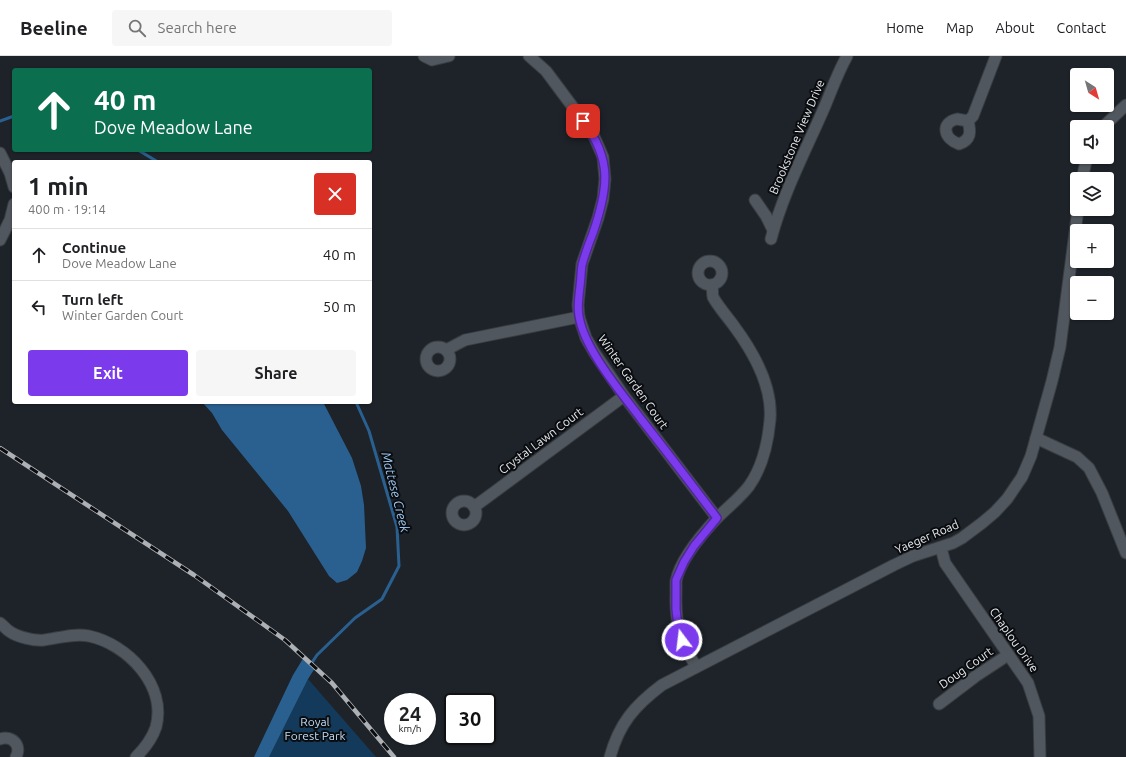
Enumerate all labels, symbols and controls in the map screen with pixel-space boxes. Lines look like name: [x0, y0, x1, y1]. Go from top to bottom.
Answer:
search box: [112, 10, 392, 46]
text: Beeline: [20, 17, 88, 39]
icon: search: [126, 17, 148, 39]
text: Search here: [158, 19, 237, 36]
text: Home: [886, 20, 924, 36]
text: Map: [946, 20, 974, 36]
text: About: [996, 20, 1035, 36]
text: Contact: [1057, 20, 1106, 36]
north arrow: [1070, 68, 1114, 112]
map controls: [1070, 68, 1114, 320]
street label: Brookstone View Drive: [766, 77, 827, 196]
icon: ahead: [28, 84, 80, 136]
text: 40 m: [94, 84, 156, 115]
pin: [566, 104, 600, 138]
icon: arrive: [572, 110, 594, 132]
text: Dove Meadow Lane: [94, 117, 253, 137]
button: sound: [1070, 120, 1114, 164]
button: layers: [1070, 172, 1114, 216]
text: 1 min: [28, 173, 89, 200]
button: close: [314, 173, 356, 215]
text: 400 m · 19:14: [28, 202, 106, 216]
button: +: [1070, 224, 1114, 268]
text: Continue: [62, 239, 126, 256]
icon: ahead: [28, 244, 50, 266]
text: 40 m: [323, 246, 356, 263]
text: Dove Meadow Lane: [62, 256, 177, 270]
button: −: [1070, 276, 1114, 320]
text: Turn left: [62, 291, 123, 308]
icon: left: [28, 296, 50, 318]
text: 50 m: [323, 298, 356, 315]
text: Winter Garden Court: [62, 308, 183, 322]
street label: Winter Garden Court: [596, 332, 671, 432]
button: Exit: [28, 350, 188, 396]
button: Share: [196, 350, 356, 396]
street label: Crystal Lawn Court: [496, 405, 585, 476]
water label: Mattese Creek: [379, 450, 413, 534]
street label: Yaeger Road: [893, 517, 961, 556]
street label: Chaplou Drive: [987, 605, 1041, 674]
position arrow: [661, 619, 703, 661]
street label: Doug Court: [936, 644, 995, 691]
speed limit sign: 30: [444, 693, 496, 745]
text: 24: [399, 702, 421, 725]
park label: Royal Forest Park: [285, 715, 346, 742]
text: km/h: [398, 723, 422, 734]

